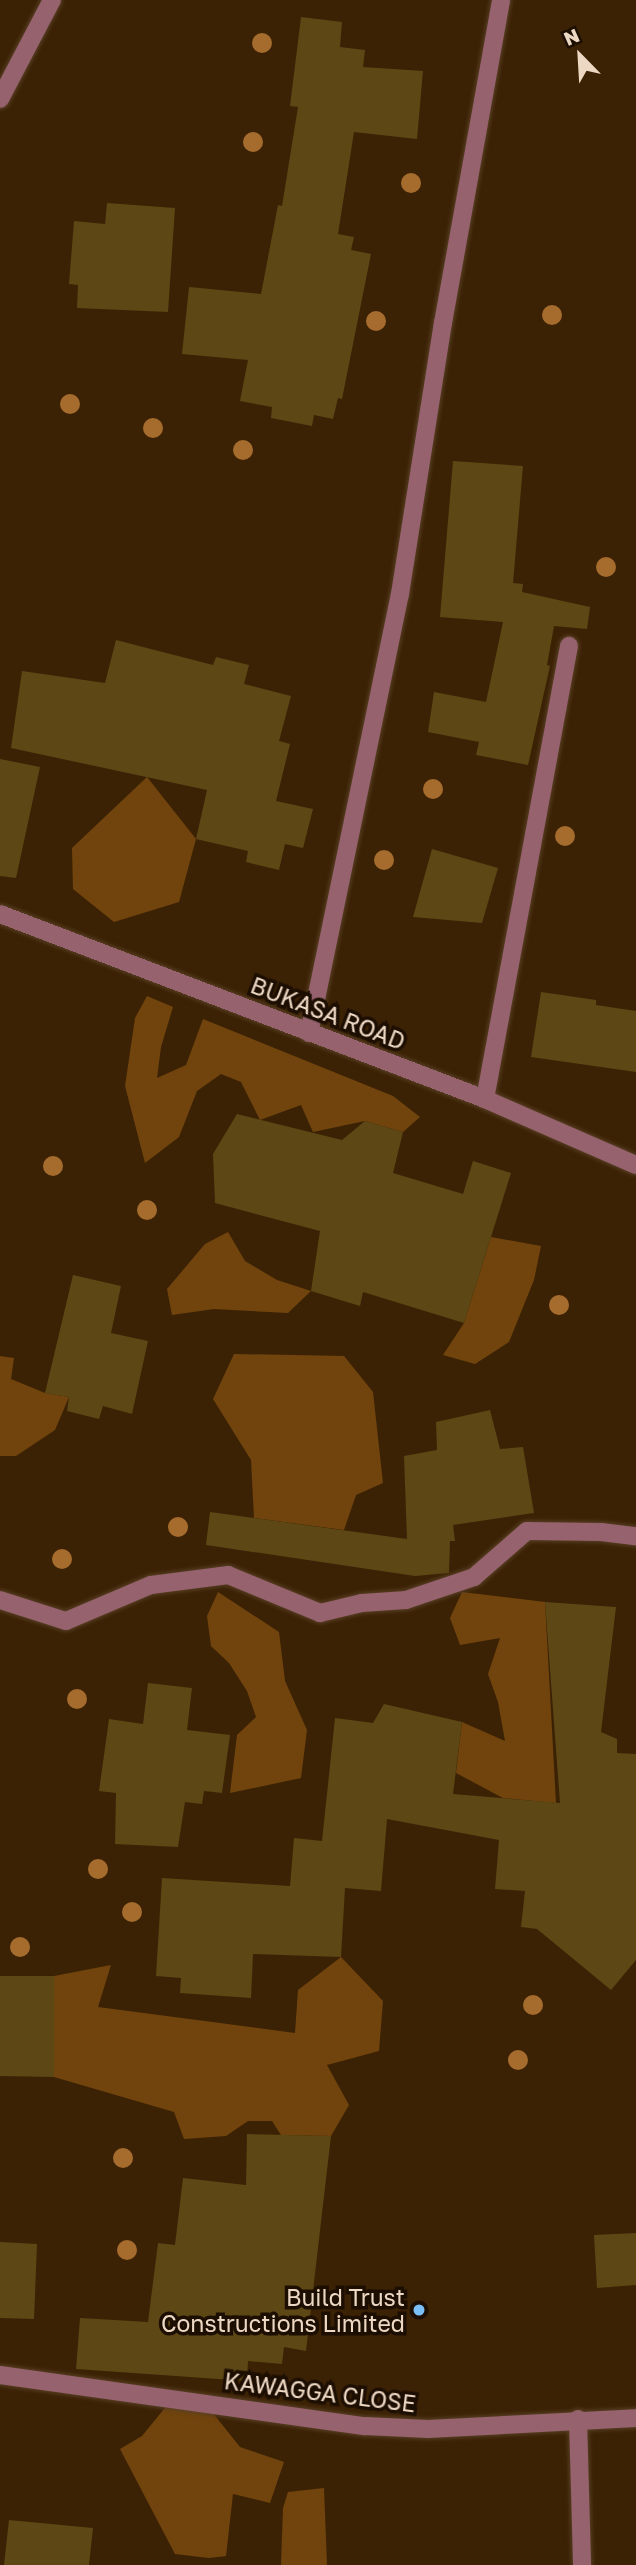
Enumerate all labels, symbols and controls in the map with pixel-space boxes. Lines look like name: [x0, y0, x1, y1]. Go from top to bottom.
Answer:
north arrow: [545, 21, 615, 91]
text: N: [560, 23, 583, 50]
street label: BUKASA ROAD: [247, 971, 409, 1055]
place label: Build Trust Constructions Limited: [161, 2283, 405, 2337]
marker: Build Trust Constructions Limited: [411, 2302, 427, 2318]
street label: KAWAGGA CLOSE: [223, 2367, 417, 2417]

